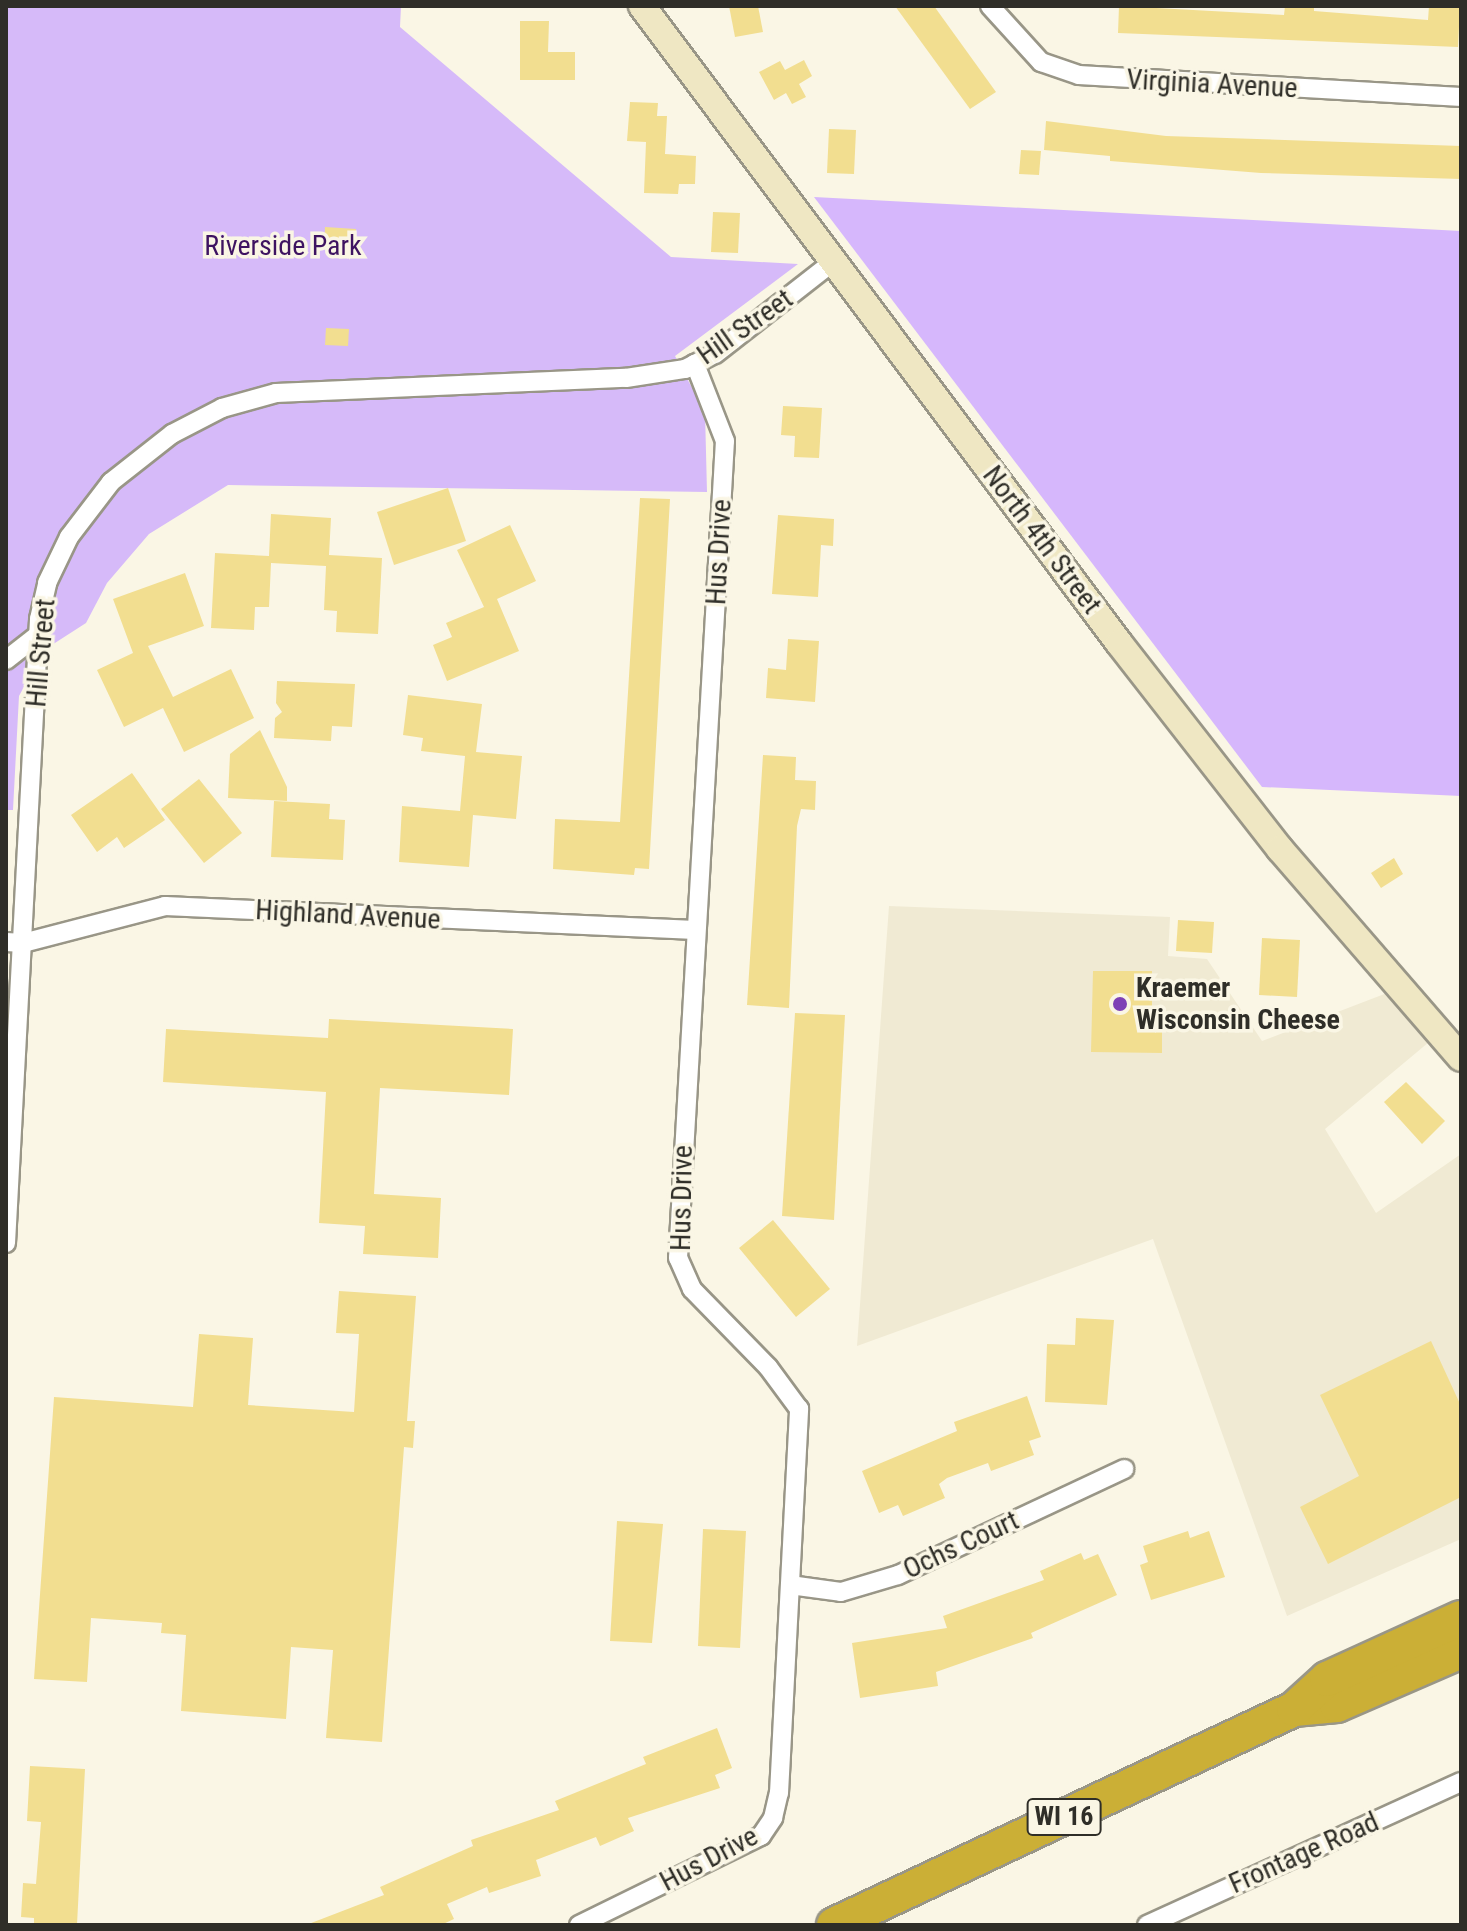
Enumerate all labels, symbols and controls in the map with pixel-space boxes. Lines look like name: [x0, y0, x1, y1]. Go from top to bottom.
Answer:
street label: Virginia Avenue: [1126, 63, 1298, 105]
park label: Riverside Park: [204, 229, 362, 263]
street label: Hill Street: [691, 282, 799, 372]
street label: North 4th Street: [975, 459, 1109, 621]
street label: Hus Drive: [699, 498, 739, 606]
street label: Hill Street: [20, 597, 62, 709]
street label: Highland Avenue: [255, 893, 441, 937]
place label: Kraemer Wisconsin Cheese: [1136, 971, 1340, 1037]
marker: Kraemer Wisconsin Cheese: [1111, 995, 1129, 1013]
street label: Hus Drive: [664, 1145, 700, 1251]
street label: Ochs Court: [898, 1504, 1024, 1586]
road number: WI 16: [1026, 1795, 1102, 1839]
street label: Frontage Road: [1224, 1805, 1384, 1901]
street label: Hus Drive: [654, 1819, 764, 1899]

